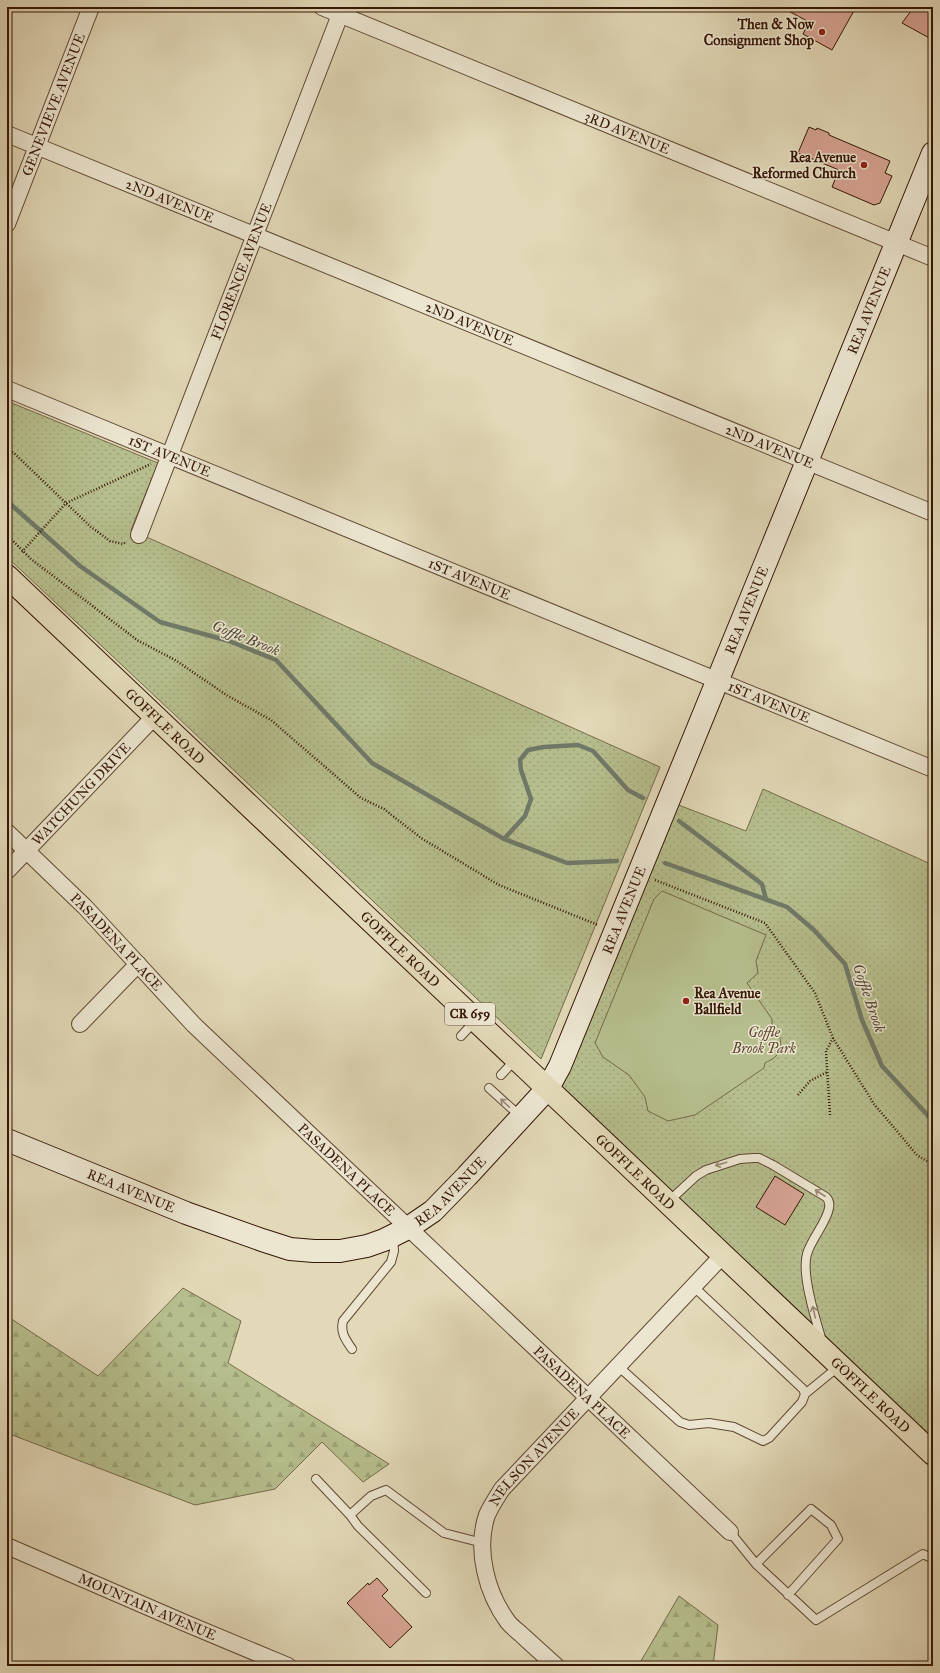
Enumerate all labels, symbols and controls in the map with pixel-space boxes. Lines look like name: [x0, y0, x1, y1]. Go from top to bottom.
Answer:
place label: Then & Now Consignment Shop: [704, 16, 815, 50]
marker: Then & Now Consignment Shop: [817, 27, 827, 37]
street label: GENEVIEVE AVENUE: [18, 31, 88, 178]
street label: 3RD AVENUE: [582, 107, 672, 157]
place label: Rea Avenue Reformed Church: [752, 149, 856, 182]
marker: Rea Avenue Reformed Church: [859, 160, 869, 170]
street label: 2ND AVENUE: [123, 175, 217, 226]
street label: FLORENCE AVENUE: [207, 200, 275, 342]
street label: REA AVENUE: [843, 264, 894, 357]
street label: 2ND AVENUE: [423, 298, 516, 349]
street label: 2ND AVENUE: [723, 420, 816, 472]
street label: 1ST AVENUE: [126, 431, 213, 480]
street label: 1ST AVENUE: [426, 554, 513, 603]
street label: REA AVENUE: [721, 564, 772, 657]
water label: Goffle Brook: [209, 616, 283, 660]
street label: 1ST AVENUE: [726, 677, 813, 726]
street label: GOFFLE ROAD: [122, 684, 208, 768]
street label: WATCHUNG DRIVE: [28, 739, 134, 849]
street label: REA AVENUE: [598, 864, 649, 956]
street label: PASADENA PLACE: [67, 889, 166, 994]
street label: GOFFLE ROAD: [357, 907, 444, 991]
water label: Goffle Brook: [849, 961, 889, 1035]
place label: Rea Avenue Ballfield: [694, 985, 761, 1018]
marker: Rea Avenue Ballfield: [681, 996, 691, 1006]
road number: CR 659: [445, 1003, 495, 1025]
park label: Goffle Brook Park: [731, 1024, 797, 1057]
one-way arrow: [500, 1098, 510, 1108]
street label: PASADENA PLACE: [295, 1120, 399, 1219]
street label: GOFFLE ROAD: [592, 1130, 679, 1213]
street label: REA AVENUE: [411, 1153, 489, 1230]
one-way arrow: [715, 1161, 728, 1169]
street label: REA AVENUE: [85, 1165, 178, 1216]
one-way arrow: [814, 1189, 825, 1197]
one-way arrow: [810, 1306, 818, 1319]
street label: PASADENA PLACE: [530, 1342, 634, 1442]
street label: GOFFLE ROAD: [827, 1353, 914, 1436]
street label: NELSON AVENUE: [485, 1404, 583, 1509]
street label: MOUNTAIN AVENUE: [76, 1569, 219, 1644]

